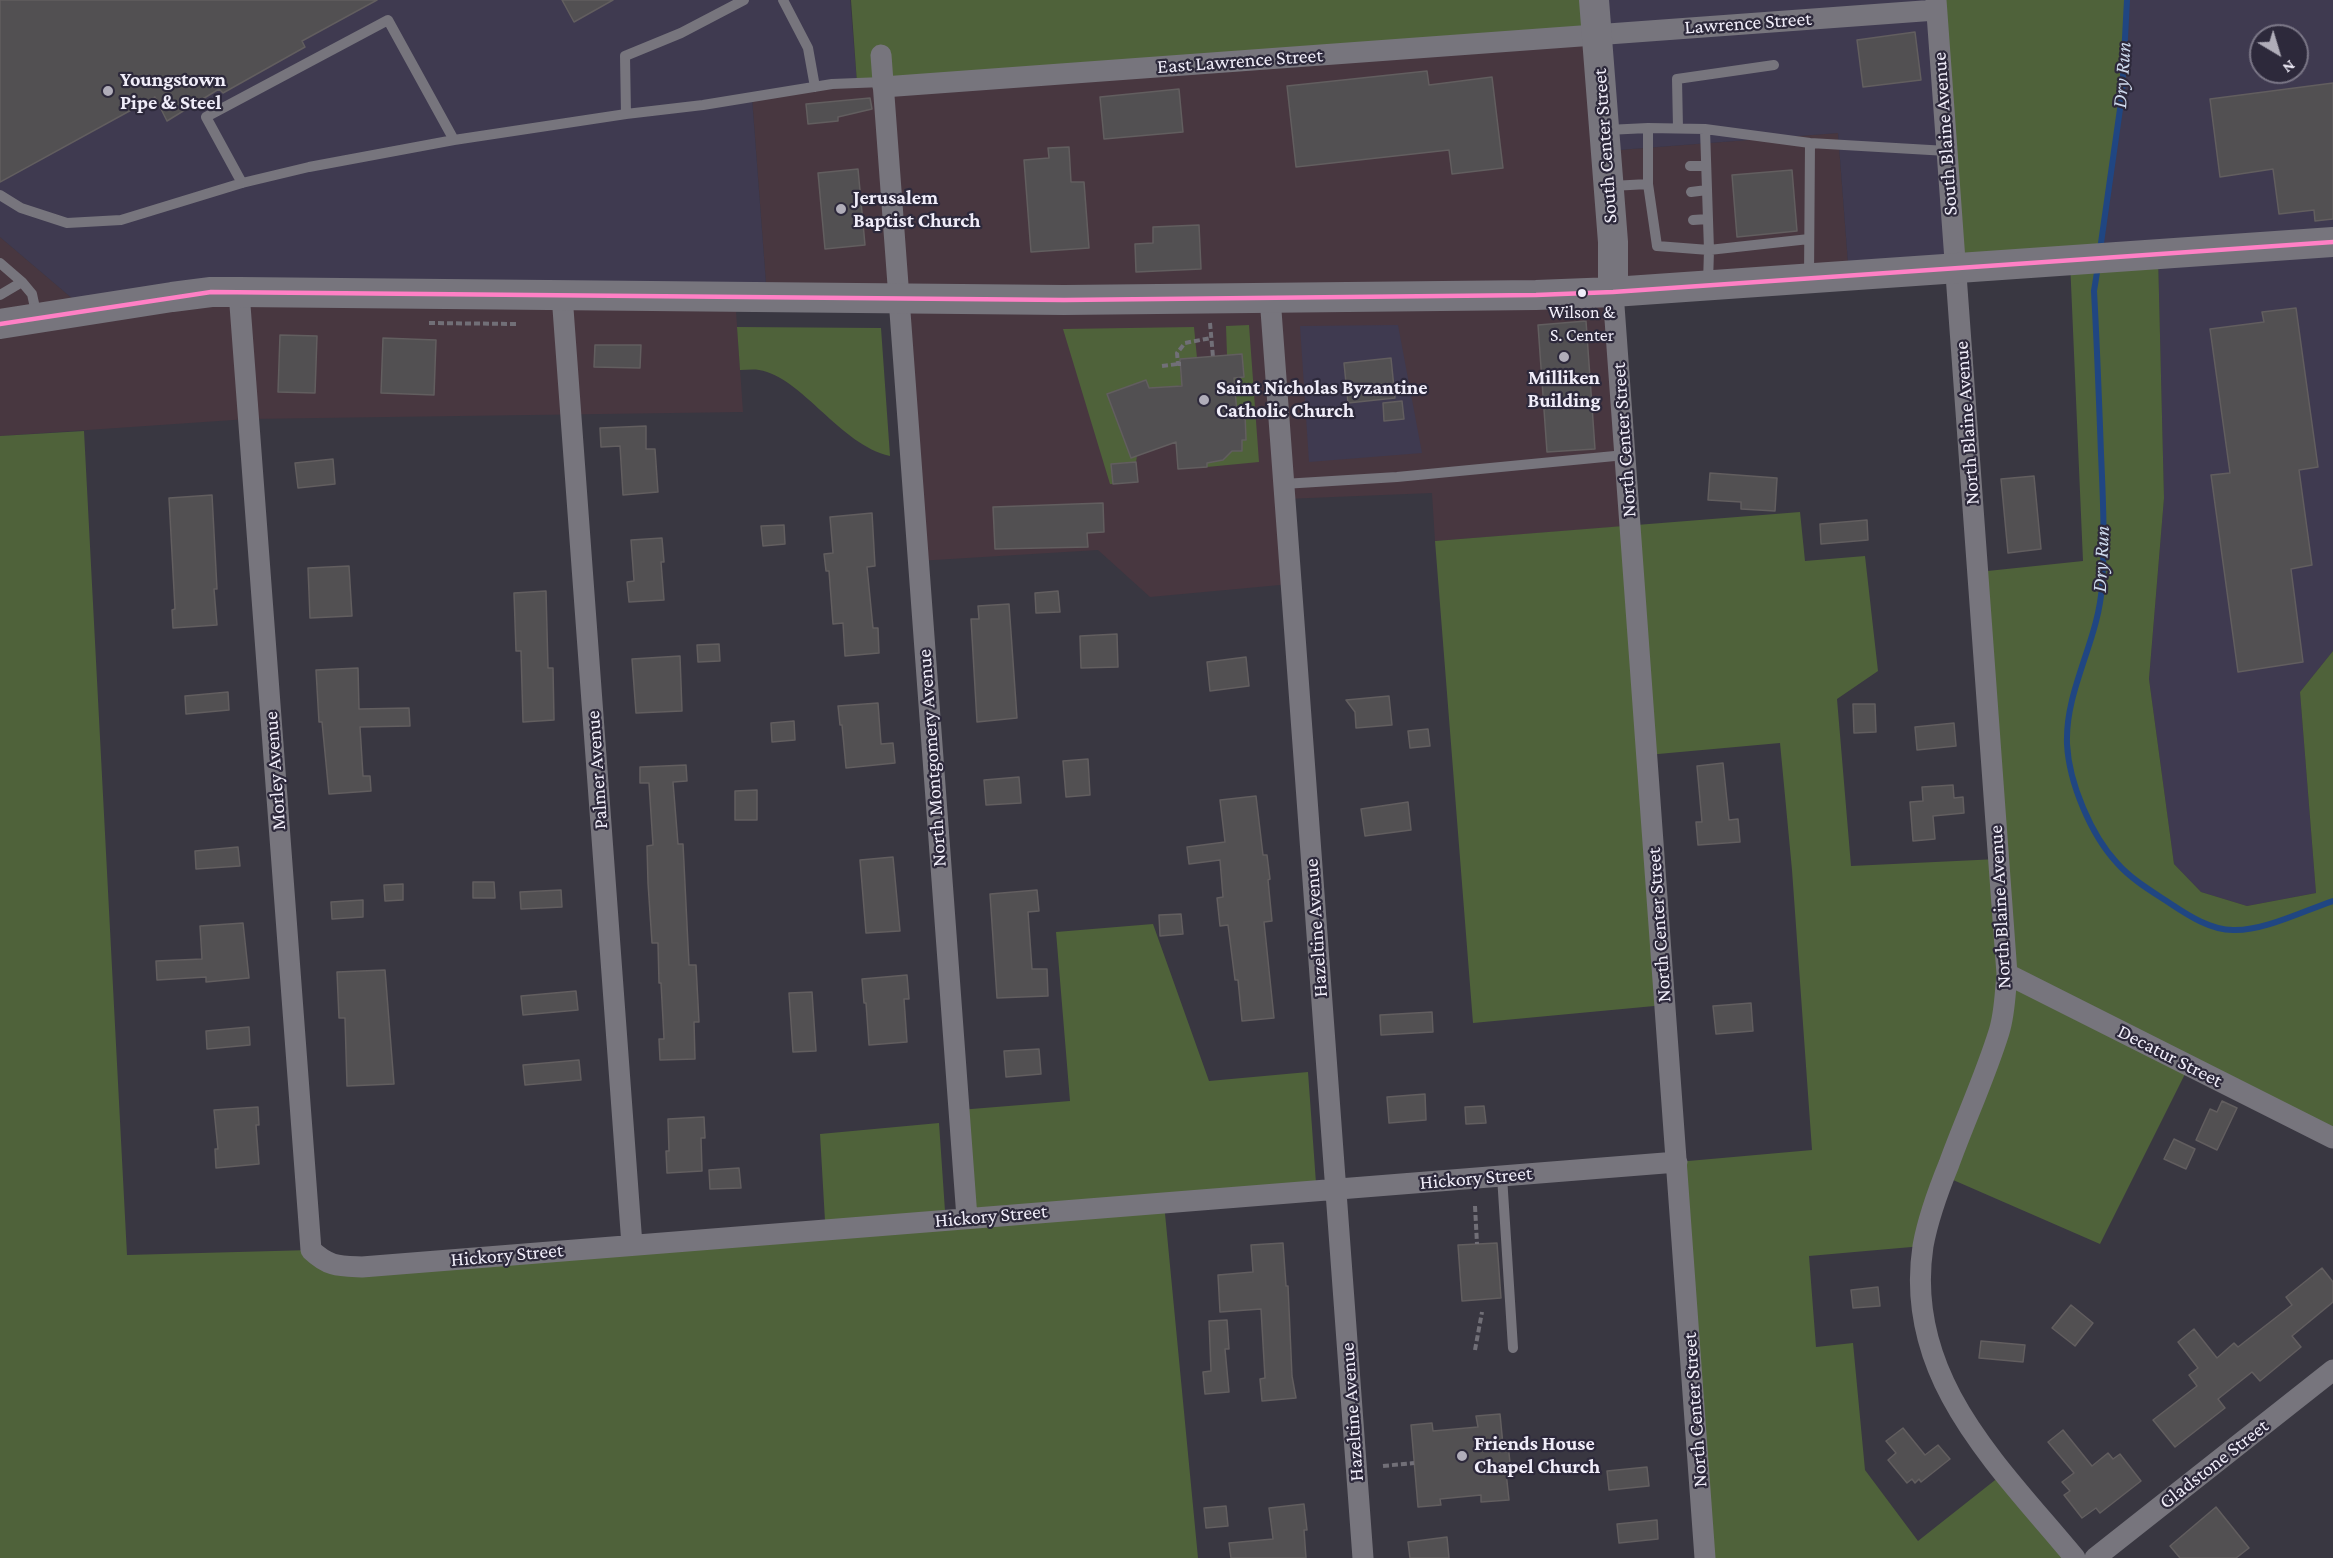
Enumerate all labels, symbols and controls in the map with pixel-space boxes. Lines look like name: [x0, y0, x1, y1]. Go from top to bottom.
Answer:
street label: Lawrence Street: [1683, 7, 1813, 39]
north arrow: [2249, 24, 2309, 84]
water label: Dry Run: [2107, 41, 2137, 109]
street label: East Lawrence Street: [1156, 43, 1324, 79]
street label: South Blaine Avenue: [1927, 51, 1963, 217]
text: N: [2280, 57, 2299, 77]
place label: Youngstown Pipe & Steel: [120, 68, 226, 115]
street label: South Center Street: [1588, 68, 1622, 224]
marker: Youngstown Pipe & Steel: [101, 84, 115, 98]
place label: Jerusalem Baptist Church: [853, 186, 981, 233]
marker: Jerusalem Baptist Church: [834, 202, 848, 216]
marker: Wilson & S. Center: [1576, 287, 1588, 299]
place label: Wilson & S. Center: [1548, 301, 1616, 344]
street label: North Blaine Avenue: [1949, 340, 1985, 506]
marker: Milliken Building: [1557, 350, 1571, 364]
street label: North Center Street: [1607, 362, 1641, 518]
place label: Milliken Building: [1527, 366, 1601, 413]
place label: Saint Nicholas Byzantine Catholic Church: [1216, 376, 1427, 423]
marker: Saint Nicholas Byzantine Catholic Church: [1197, 393, 1211, 407]
water label: Dry Run: [2087, 525, 2115, 593]
street label: North Montgomery Avenue: [912, 648, 952, 868]
street label: Palmer Avenue: [581, 710, 613, 830]
street label: Morley Avenue: [259, 711, 291, 831]
street label: North Blaine Avenue: [1984, 824, 2016, 990]
street label: North Center Street: [1642, 847, 1676, 1003]
street label: Hazeltine Avenue: [1299, 858, 1333, 998]
street label: Decatur Street: [2113, 1019, 2227, 1093]
street label: Hickory Street: [1419, 1161, 1533, 1195]
street label: Hickory Street: [934, 1199, 1048, 1233]
street label: Hickory Street: [450, 1238, 564, 1272]
street label: North Center Street: [1678, 1332, 1712, 1488]
street label: Hazeltine Avenue: [1335, 1342, 1369, 1482]
street label: Gladstone Street: [2155, 1414, 2273, 1514]
place label: Friends House Chapel Church: [1474, 1432, 1600, 1479]
marker: Friends House Chapel Church: [1455, 1449, 1469, 1463]

